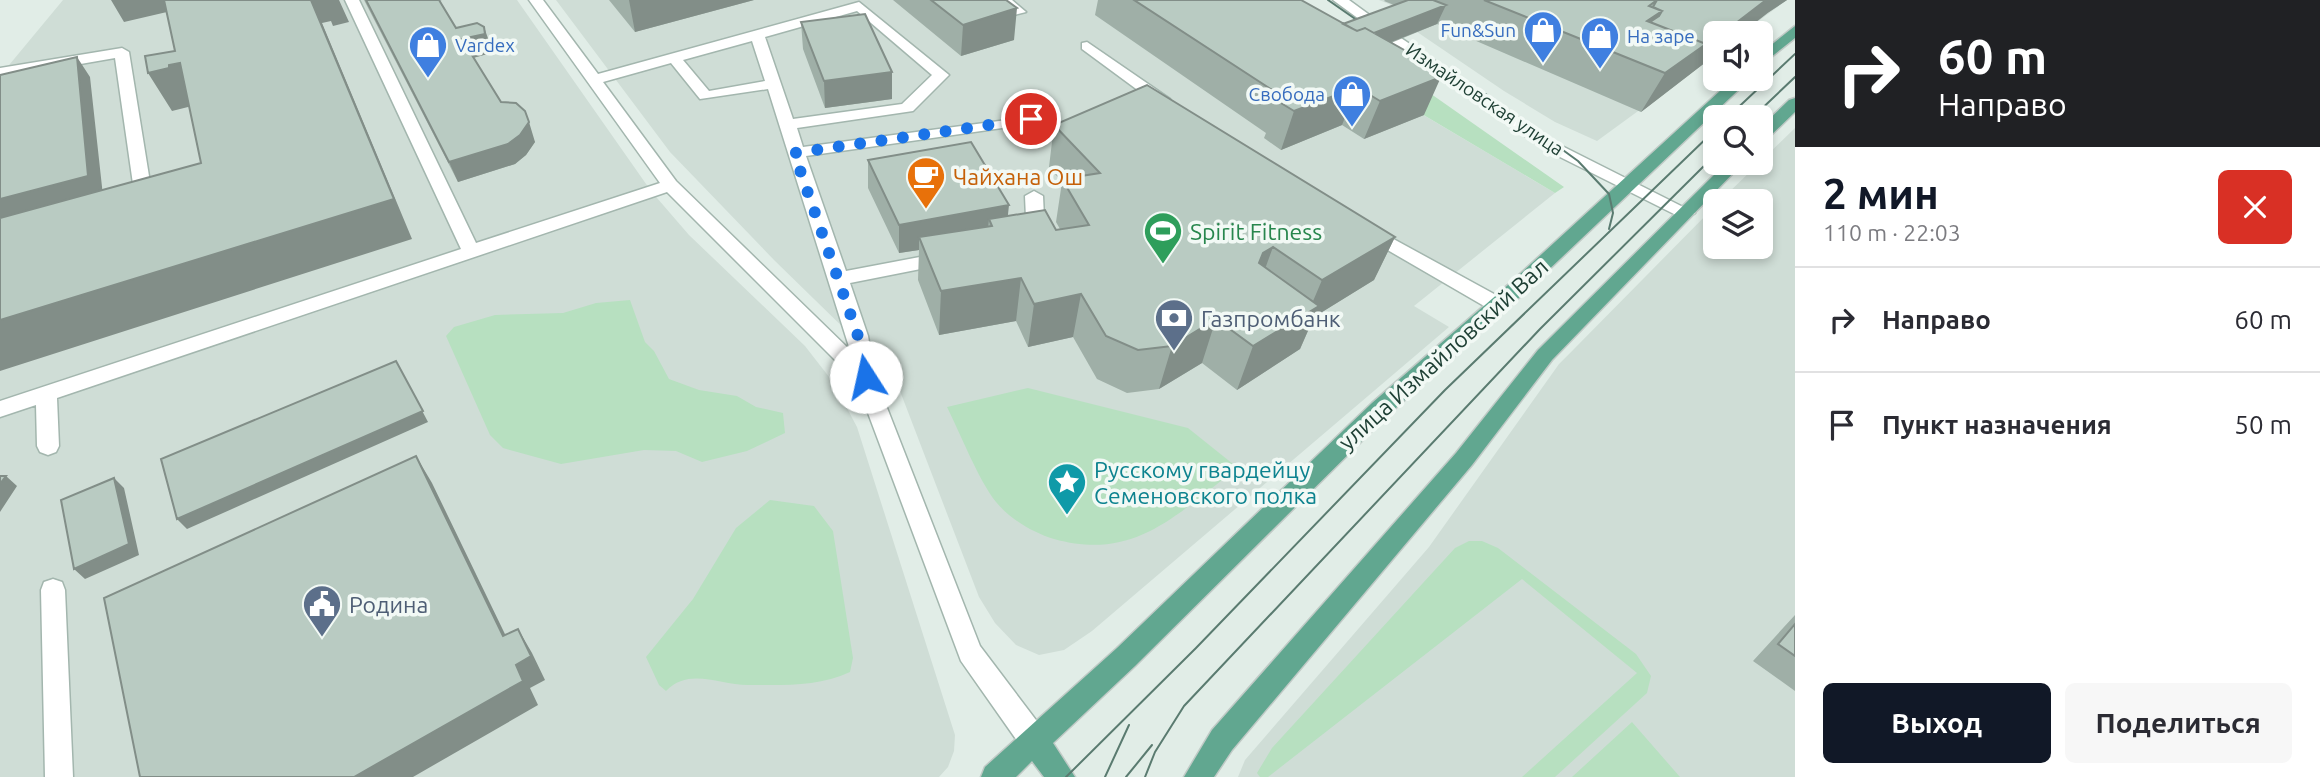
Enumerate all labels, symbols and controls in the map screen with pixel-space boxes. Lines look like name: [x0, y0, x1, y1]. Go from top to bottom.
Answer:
shop icon: Fun&Sun: [1522, 9, 1564, 64]
shop icon: На заре: [1579, 15, 1621, 70]
place label: Fun&Sun: [1441, 19, 1516, 41]
map controls: [1703, 21, 1773, 259]
button: sound: [1703, 21, 1773, 91]
shop icon: Vardex: [407, 24, 449, 79]
place label: На заре: [1627, 25, 1695, 47]
icon: right: [1823, 28, 1914, 119]
text: 60 m: [1938, 28, 2047, 83]
place label: Vardex: [455, 34, 515, 56]
street label: Измайловская улица: [1402, 38, 1568, 160]
shop icon: Свобода: [1331, 73, 1373, 128]
place label: Свобода: [1249, 83, 1325, 105]
text: Направо: [1938, 86, 2067, 122]
pin: [1001, 89, 1061, 149]
icon: arrive: [1012, 100, 1050, 138]
button: search: [1703, 105, 1773, 175]
cafe icon: Чайхана Ош: [905, 155, 947, 210]
place label: Чайхана Ош: [953, 164, 1083, 189]
text: 2 мин: [1823, 170, 1939, 217]
button: close: [2218, 170, 2292, 244]
button: layers: [1703, 189, 1773, 259]
sports icon: Spirit Fitness: [1142, 210, 1184, 265]
place label: Spirit Fitness: [1190, 219, 1322, 244]
text: 110 m · 22:03: [1823, 220, 1961, 245]
street label: улица Измайловский Вал: [1333, 254, 1553, 454]
bank icon: Газпромбанк: [1153, 297, 1195, 352]
icon: right: [1823, 301, 1861, 339]
text: Направо: [1882, 305, 1991, 334]
text: 60 m: [2234, 305, 2292, 334]
place label: Газпромбанк: [1201, 306, 1341, 331]
position arrow: [829, 340, 903, 414]
icon: arrive: [1823, 406, 1861, 444]
text: Пункт назначения: [1882, 410, 2112, 439]
text: 50 m: [2234, 410, 2292, 439]
place label: Русскому гвардейцу Семеновского полка: [1094, 457, 1317, 508]
place icon: Русскому гвардейцу Семеновского полка: [1046, 461, 1088, 516]
public building icon: Родина: [301, 583, 343, 638]
place label: Родина: [349, 592, 428, 617]
button: Выход: [1823, 683, 2051, 763]
button: Поделиться: [2065, 683, 2292, 763]

